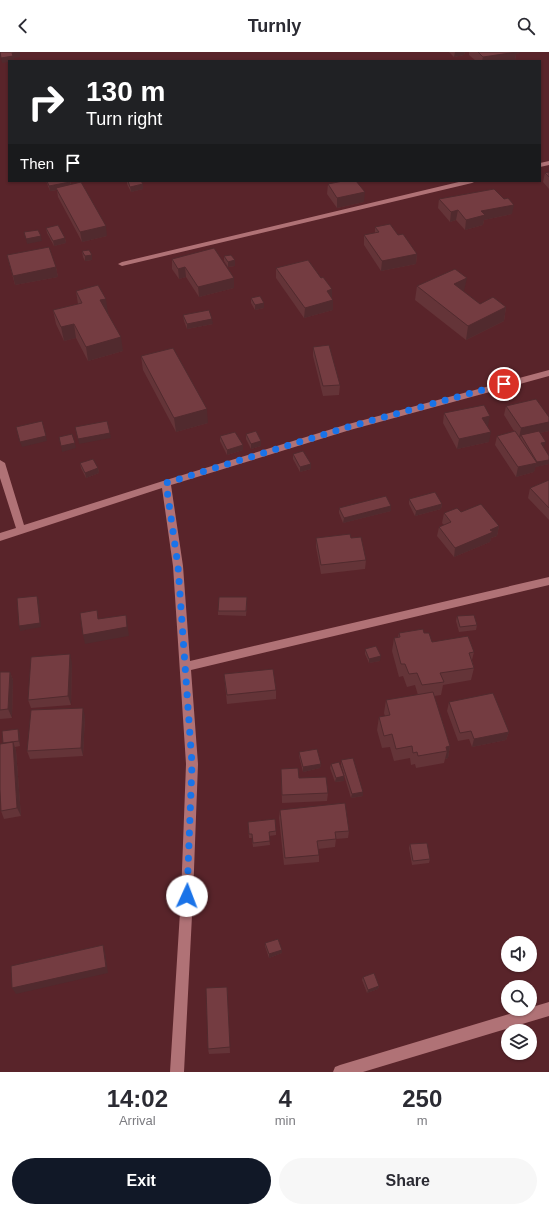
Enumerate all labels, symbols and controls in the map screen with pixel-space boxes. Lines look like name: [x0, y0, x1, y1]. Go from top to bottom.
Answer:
icon: back: [12, 15, 34, 37]
icon: search: [515, 15, 537, 37]
text: Turnly: [248, 16, 301, 36]
icon: right: [20, 76, 72, 128]
text: 130 m: [86, 76, 165, 107]
text: Turn right: [86, 109, 162, 129]
icon: arrive: [62, 152, 84, 174]
text: Then: [20, 155, 54, 172]
pin: [487, 367, 521, 401]
icon: arrive: [493, 373, 515, 395]
position arrow: [166, 875, 208, 917]
map controls: [501, 936, 537, 1060]
button: sound: [501, 936, 537, 972]
button: search: [501, 980, 537, 1016]
button: layers: [501, 1024, 537, 1060]
text: 14:02: [107, 1085, 168, 1112]
text: 4: [278, 1085, 292, 1112]
text: 250: [402, 1085, 442, 1112]
text: Arrival: [119, 1113, 156, 1128]
text: min: [275, 1113, 296, 1128]
text: m: [417, 1113, 428, 1128]
button: Exit: [12, 1158, 271, 1204]
button: Share: [279, 1158, 537, 1204]

